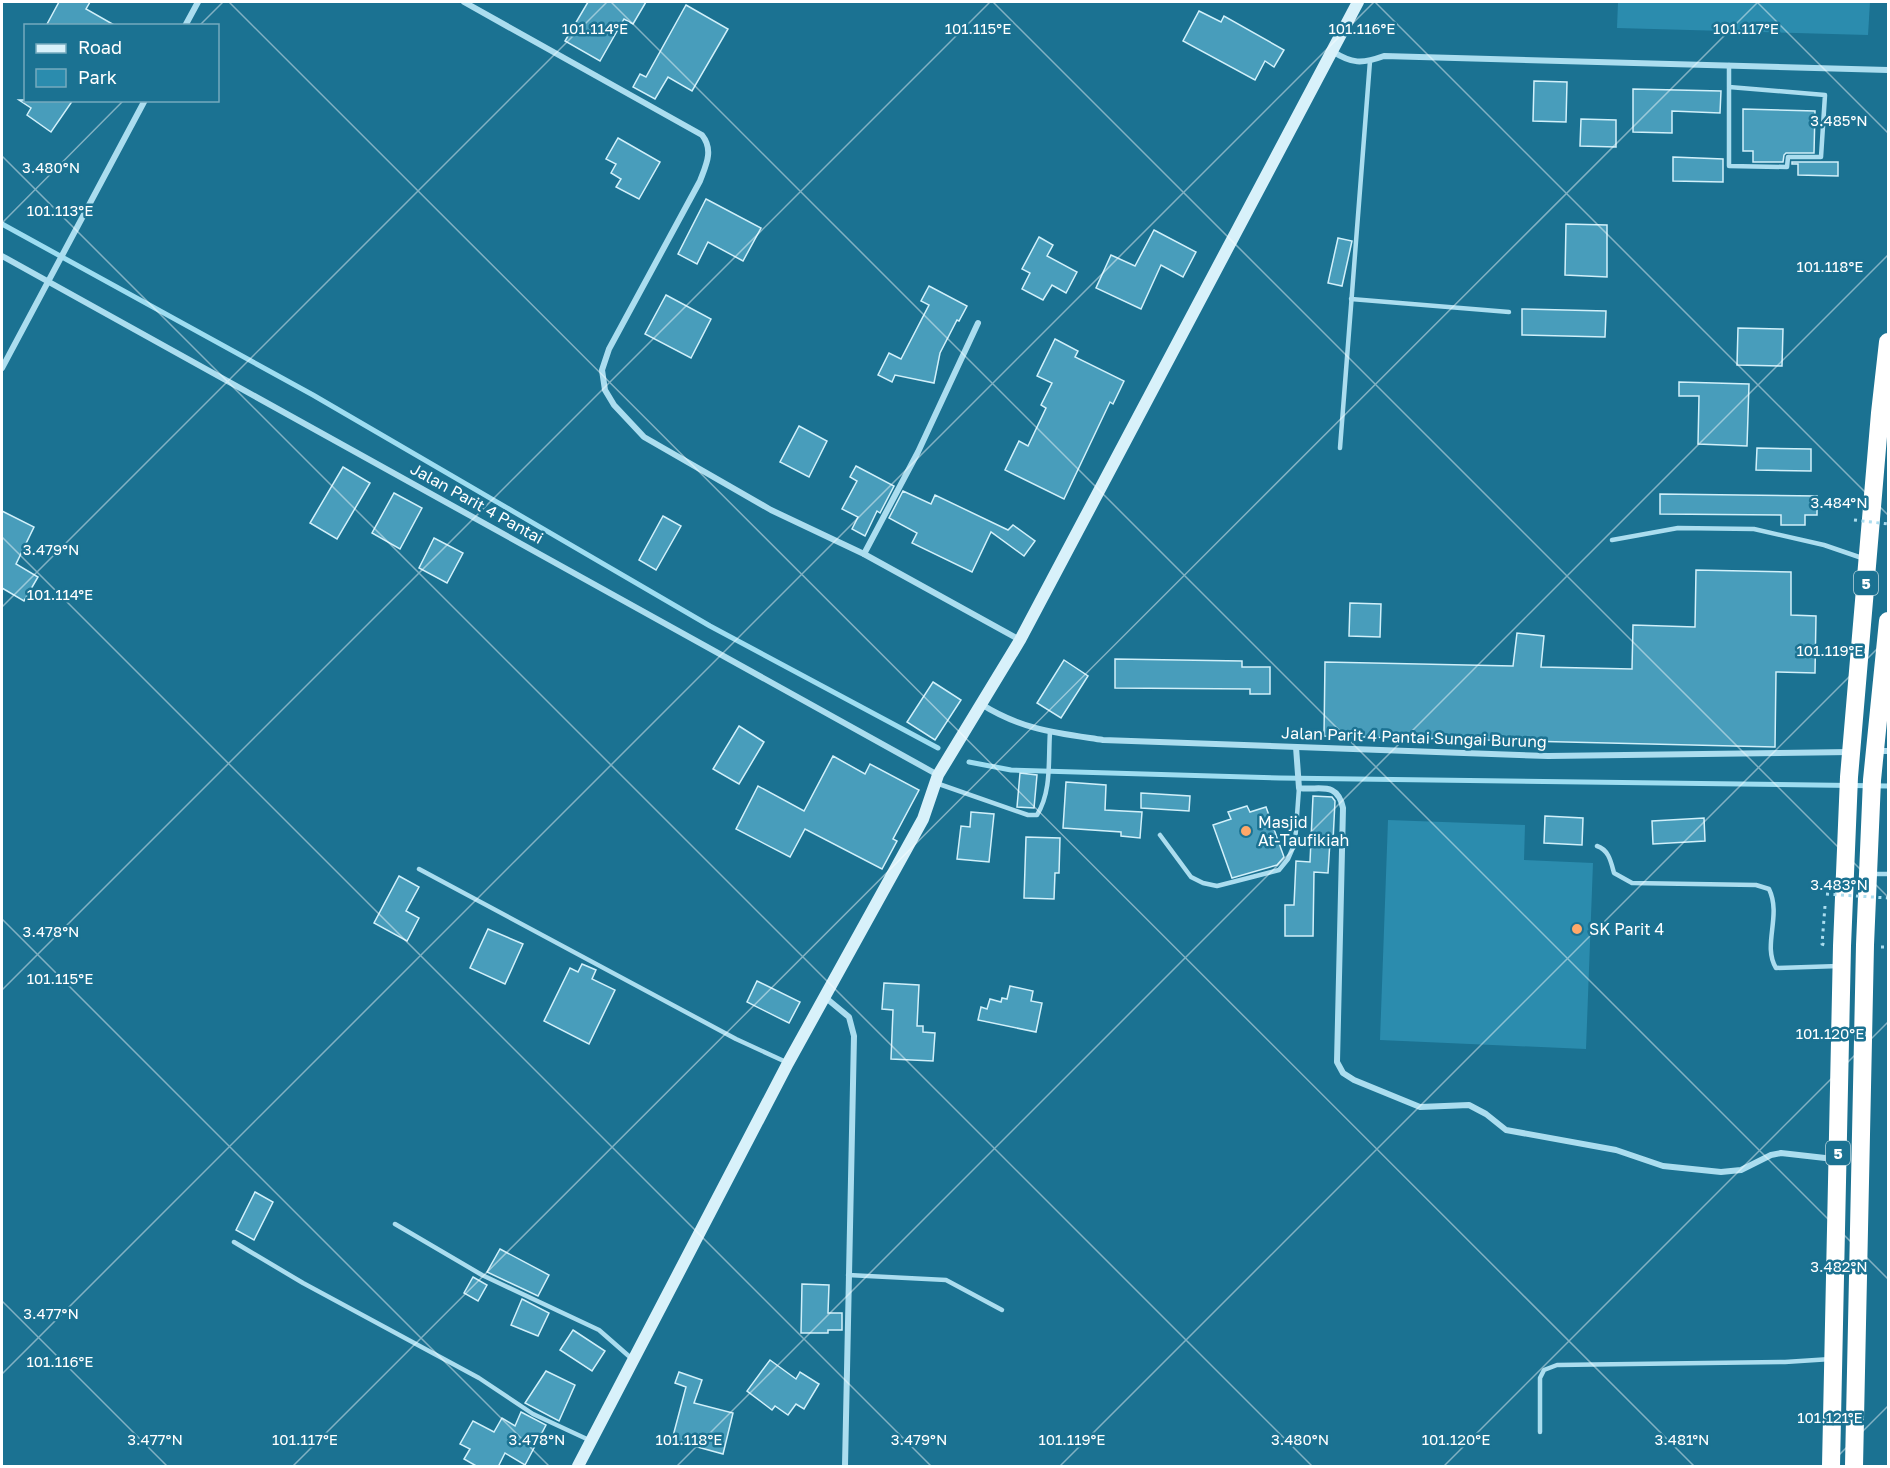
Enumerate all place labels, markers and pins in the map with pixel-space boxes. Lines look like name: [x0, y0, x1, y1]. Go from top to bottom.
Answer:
place label: Masjid At-Taufikiah: [1258, 812, 1349, 850]
marker: Masjid At-Taufikiah: [1239, 824, 1253, 838]
place label: SK Parit 4: [1589, 919, 1664, 939]
marker: SK Parit 4: [1570, 922, 1584, 936]

